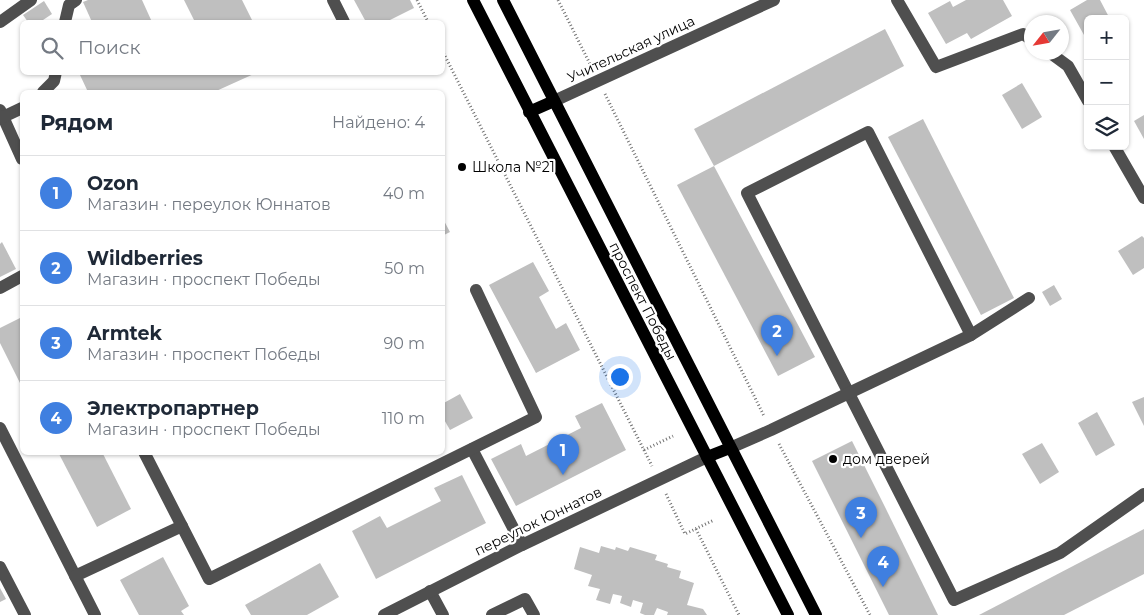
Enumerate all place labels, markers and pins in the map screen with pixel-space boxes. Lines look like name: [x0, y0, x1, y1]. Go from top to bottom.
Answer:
place label: Школа №21: [472, 158, 555, 176]
marker: Школа №21: [456, 161, 468, 173]
pin: 2: [761, 315, 793, 356]
pin: 1: [547, 434, 579, 475]
place label: дом дверей: [843, 450, 930, 468]
marker: дом дверей: [827, 453, 839, 465]
pin: 3: [845, 497, 877, 538]
pin: 4: [867, 546, 899, 587]

